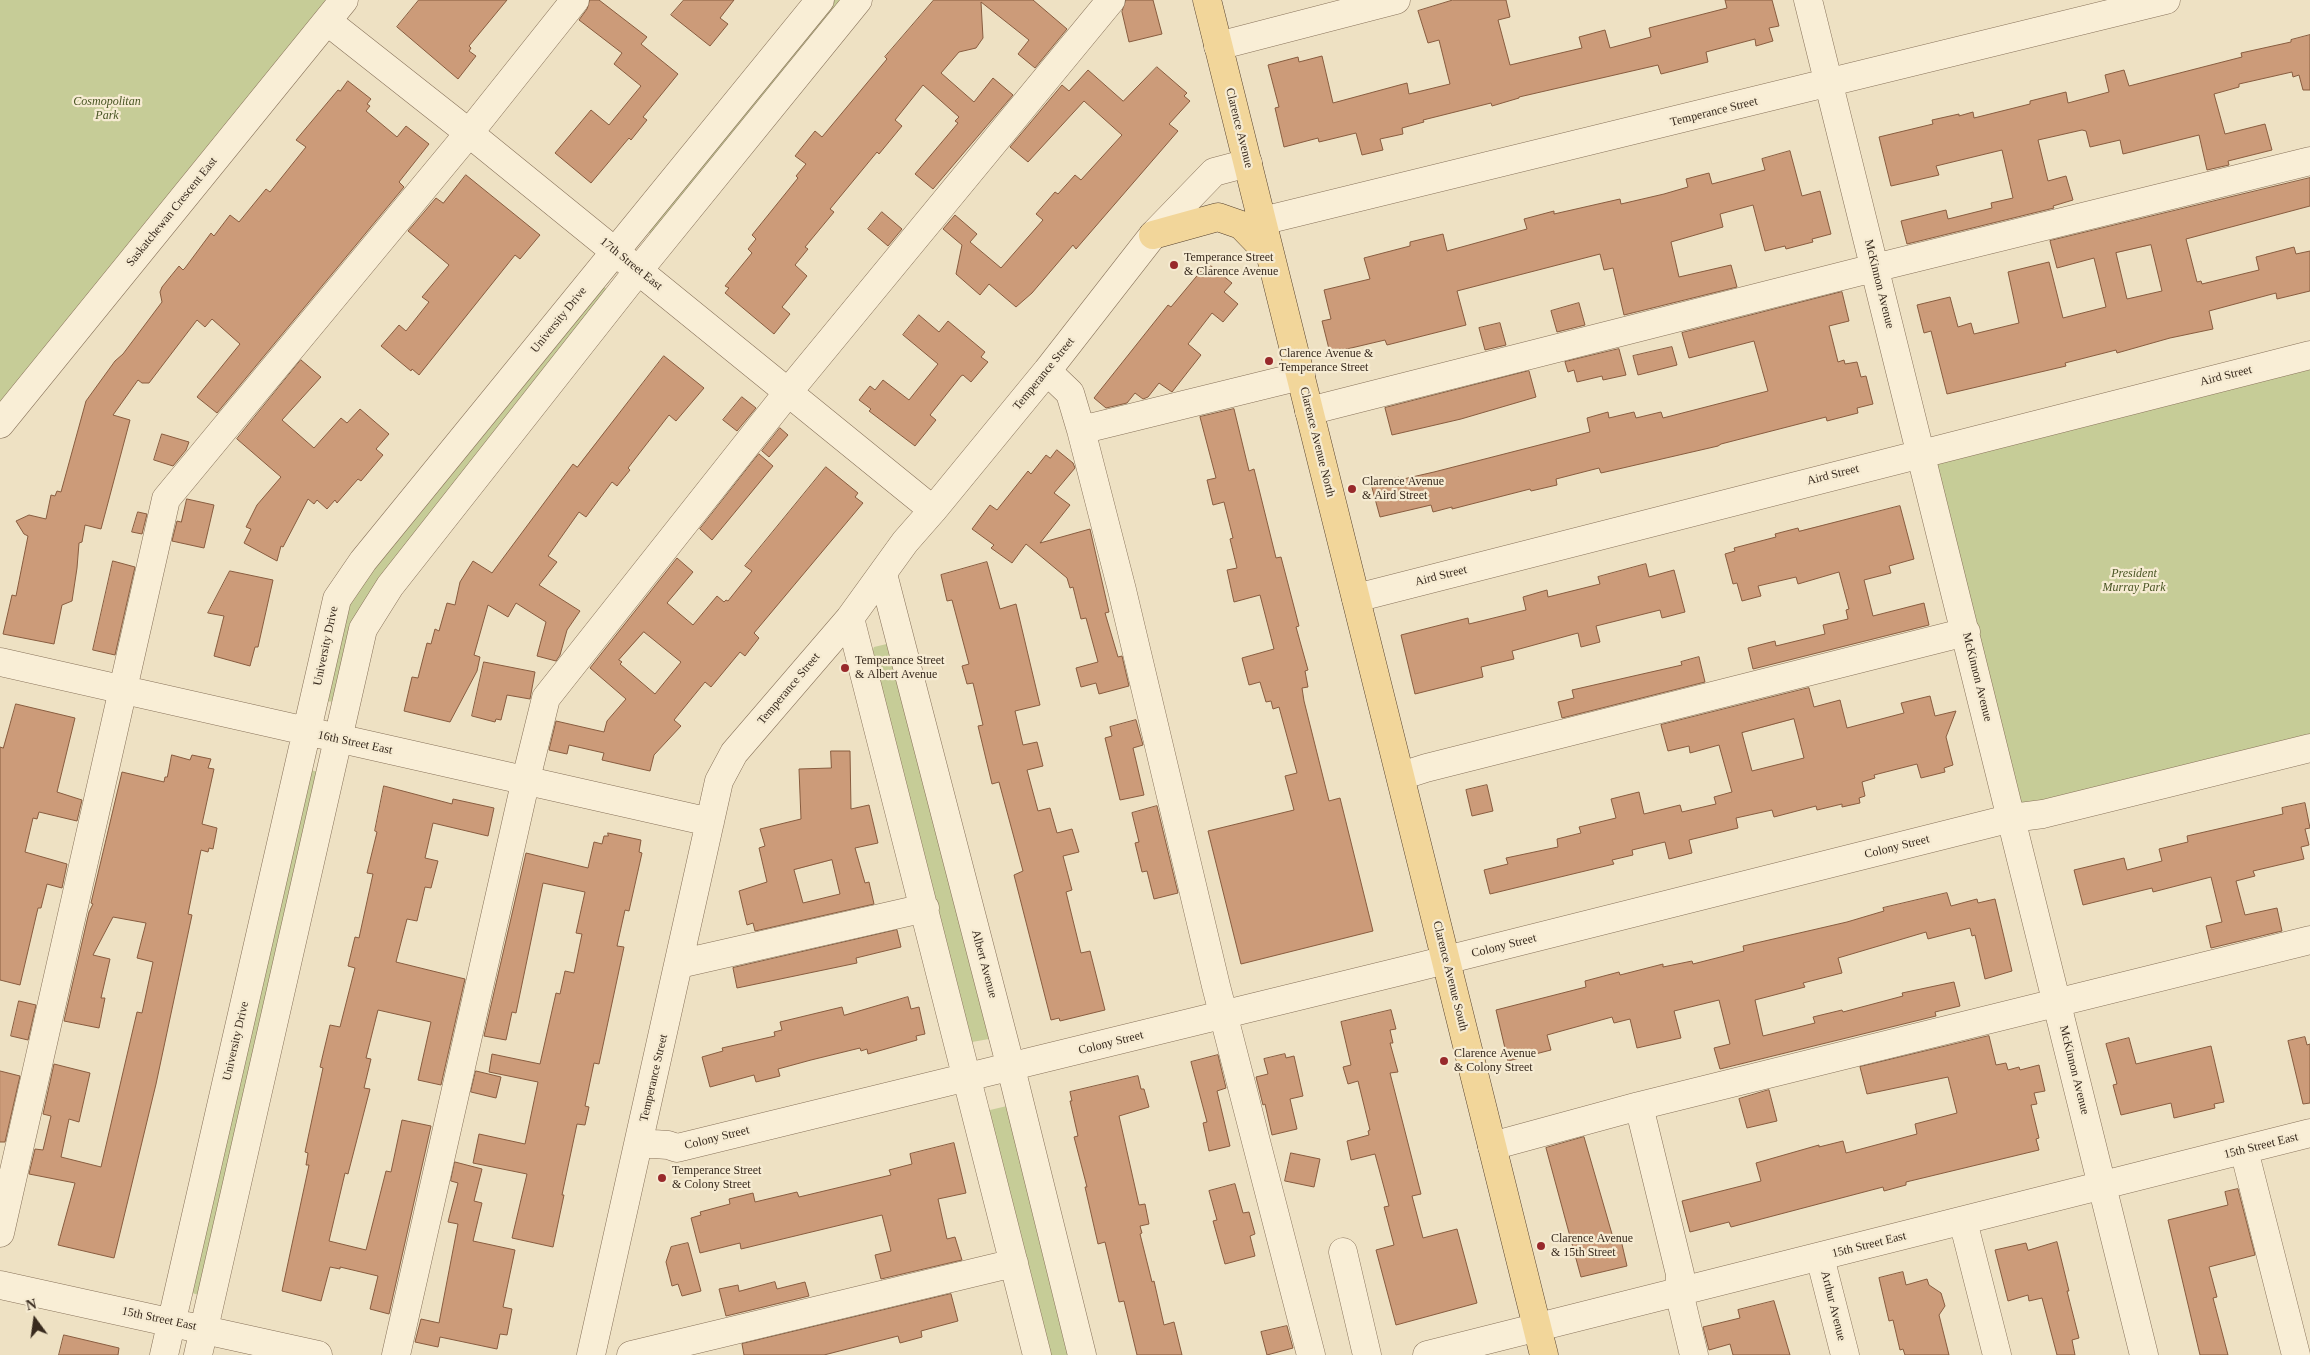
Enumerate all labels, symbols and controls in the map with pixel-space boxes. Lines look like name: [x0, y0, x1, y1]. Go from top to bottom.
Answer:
street label: Clarence Avenue: [1222, 86, 1256, 170]
street label: Temperance Street: [1669, 94, 1759, 130]
park label: Cosmopolitan Park: [73, 95, 141, 123]
street label: Saskatchewan Crescent East: [123, 154, 221, 270]
street label: 17th Street East: [597, 234, 665, 294]
street label: McKinnon Avenue: [1861, 238, 1897, 330]
place label: Temperance Street & Clarence Avenue: [1184, 251, 1278, 279]
marker: Temperance Street & Clarence Avenue: [1168, 259, 1180, 271]
street label: University Drive: [528, 284, 590, 356]
street label: Temperance Street: [1010, 335, 1078, 413]
place label: Clarence Avenue & Temperance Street: [1279, 347, 1373, 375]
marker: Clarence Avenue & Temperance Street: [1263, 355, 1275, 367]
street label: Aird Street: [2199, 363, 2253, 389]
street label: Clarence Avenue North: [1296, 385, 1338, 499]
street label: Aird Street: [1806, 462, 1860, 488]
place label: Clarence Avenue & Aird Street: [1362, 475, 1444, 503]
marker: Clarence Avenue & Aird Street: [1346, 483, 1358, 495]
street label: Aird Street: [1414, 563, 1468, 589]
park label: President Murray Park: [2103, 567, 2165, 595]
street label: University Drive: [311, 605, 341, 687]
street label: McKinnon Avenue: [1959, 631, 1995, 723]
street label: Temperance Street: [755, 650, 823, 728]
place label: Temperance Street & Albert Avenue: [855, 654, 944, 682]
marker: Temperance Street & Albert Avenue: [839, 662, 851, 674]
street label: 16th Street East: [316, 728, 394, 758]
street label: Colony Street: [1863, 832, 1931, 862]
street label: Clarence Avenue South: [1429, 919, 1471, 1033]
street label: Albert Avenue: [968, 928, 1000, 1000]
street label: Colony Street: [1470, 931, 1538, 961]
street label: University Drive: [220, 1000, 252, 1082]
street label: McKinnon Avenue: [2056, 1024, 2092, 1116]
street label: Colony Street: [1077, 1028, 1145, 1058]
street label: Temperance Street: [637, 1033, 671, 1123]
place label: Clarence Avenue & Colony Street: [1454, 1047, 1536, 1075]
marker: Clarence Avenue & Colony Street: [1438, 1055, 1450, 1067]
street label: Colony Street: [683, 1123, 751, 1153]
street label: 15th Street East: [2222, 1130, 2300, 1162]
place label: Temperance Street & Colony Street: [672, 1164, 761, 1192]
marker: Temperance Street & Colony Street: [656, 1172, 668, 1184]
street label: 15th Street East: [1830, 1229, 1908, 1261]
place label: Clarence Avenue & 15th Street: [1551, 1232, 1633, 1260]
marker: Clarence Avenue & 15th Street: [1535, 1240, 1547, 1252]
street label: Arthur Avenue: [1817, 1270, 1849, 1342]
north arrow: [10, 1295, 60, 1345]
text: N: [25, 1296, 38, 1313]
street label: 15th Street East: [120, 1304, 198, 1334]

